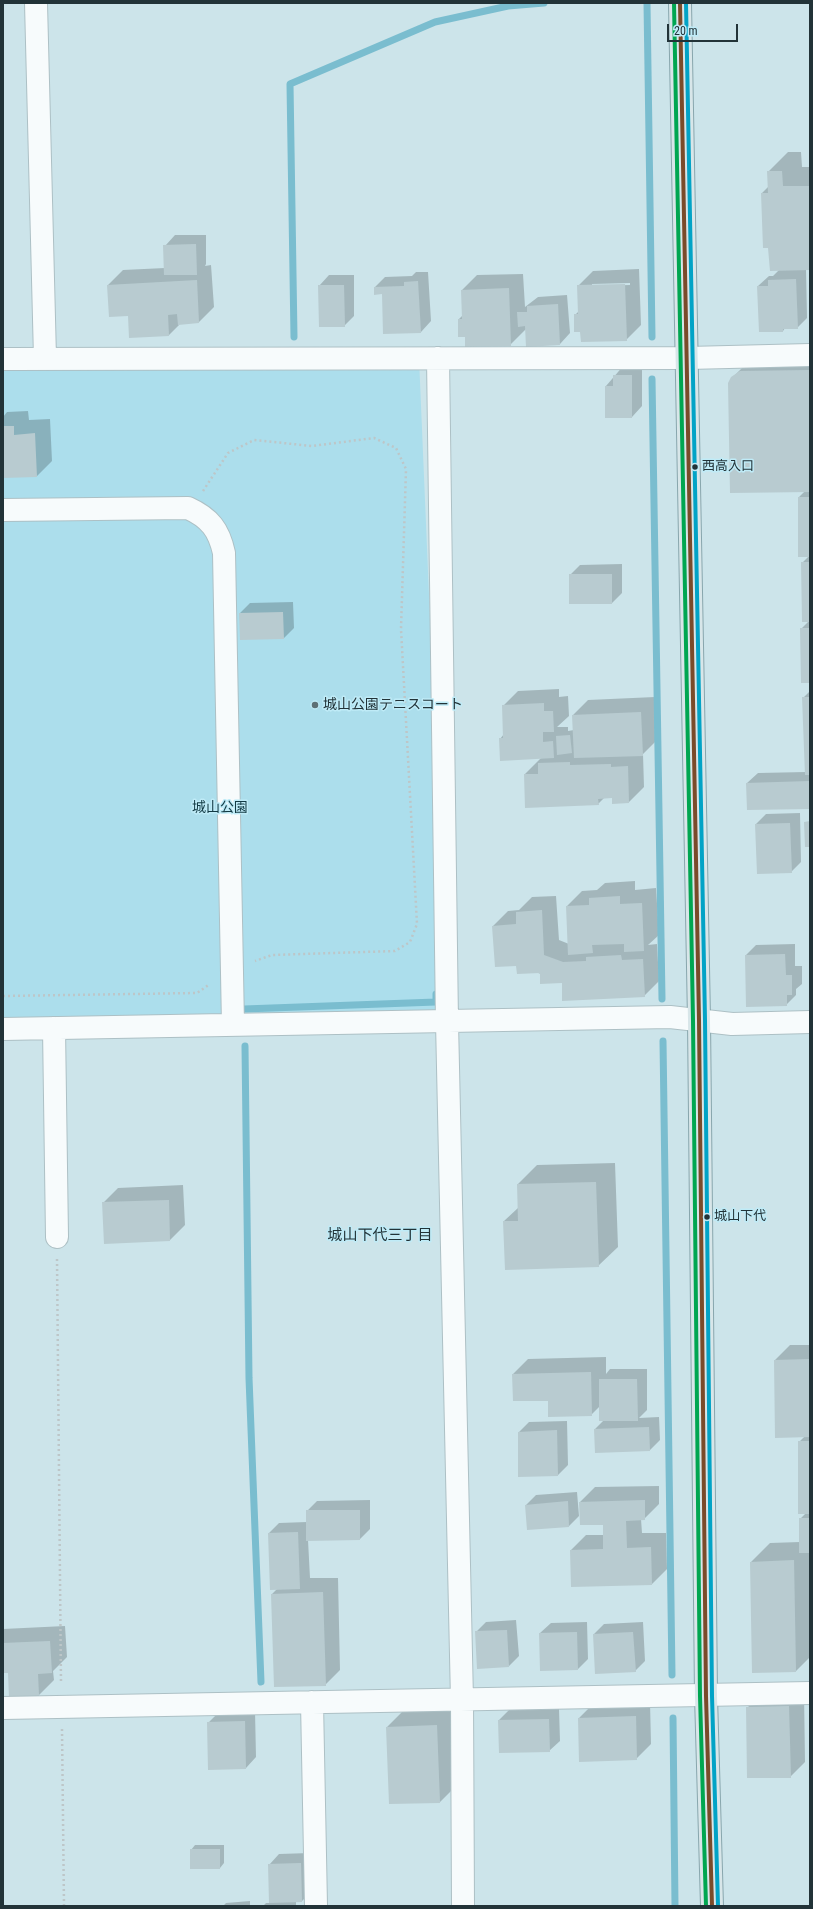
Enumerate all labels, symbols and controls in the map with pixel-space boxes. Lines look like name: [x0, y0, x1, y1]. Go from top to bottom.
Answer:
scale bar: [669, 16, 740, 42]
text: 20 m: [674, 24, 698, 38]
place label: 西高入口: [702, 459, 754, 475]
marker: 西高入口: [690, 462, 700, 472]
place label: 城山公園テニスコート: [323, 697, 463, 713]
marker: 城山公園テニスコート: [310, 700, 320, 710]
park label: 城山公園: [192, 800, 248, 816]
place label: 城山下代: [714, 1209, 766, 1225]
marker: 城山下代: [702, 1212, 712, 1222]
district label: 城山下代三丁目: [328, 1227, 432, 1245]

